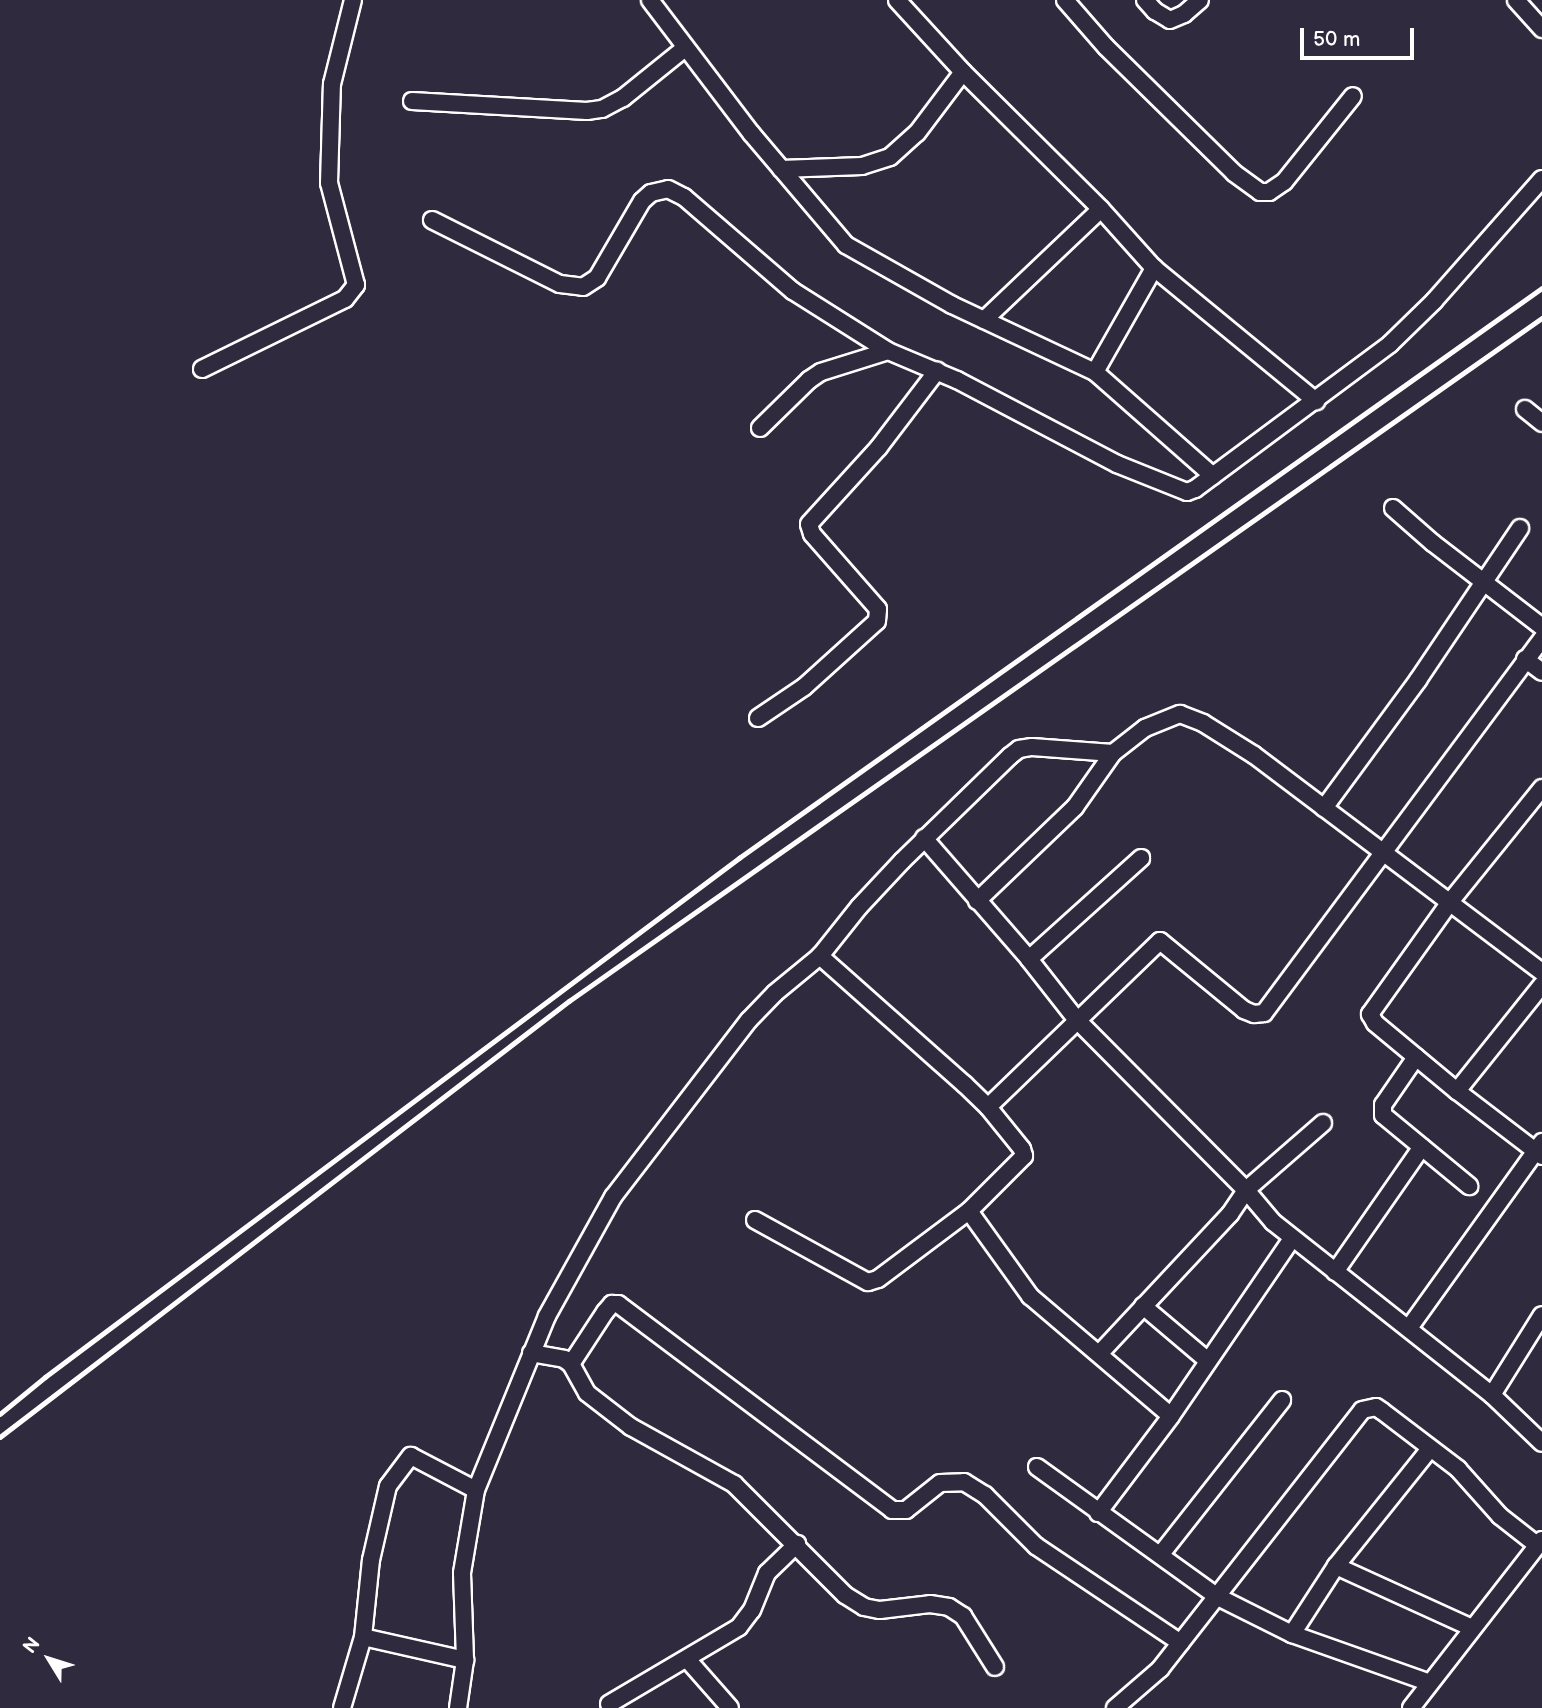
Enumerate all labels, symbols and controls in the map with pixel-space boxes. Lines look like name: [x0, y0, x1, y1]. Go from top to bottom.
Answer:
scale bar: [1304, 14, 1418, 58]
text: 50 m: [1313, 27, 1360, 52]
north arrow: [14, 1624, 84, 1694]
text: N: [19, 1633, 46, 1658]

